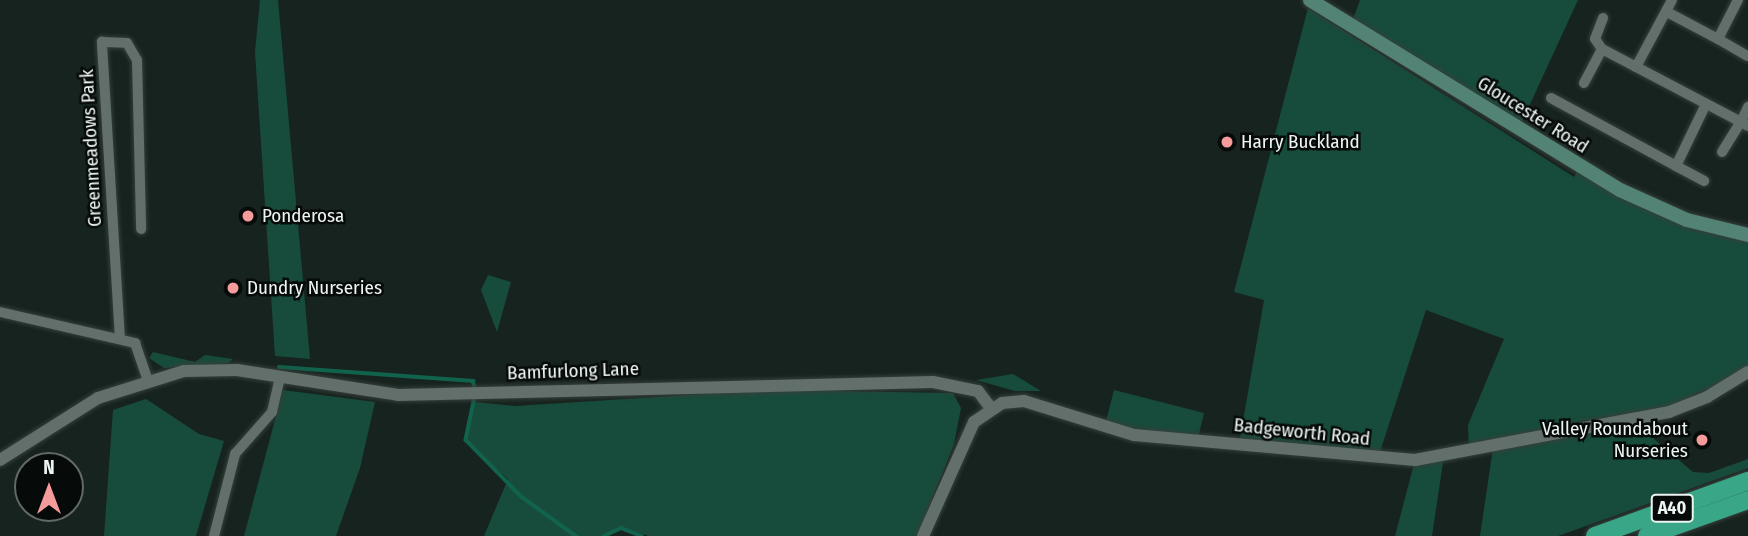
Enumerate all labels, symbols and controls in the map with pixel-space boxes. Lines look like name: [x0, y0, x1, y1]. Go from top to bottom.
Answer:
street label: Greenmeadows Park: [75, 69, 107, 227]
street label: Gloucester Road: [1473, 72, 1593, 158]
place label: Harry Buckland: [1241, 131, 1360, 153]
marker: Harry Buckland: [1219, 134, 1235, 150]
place label: Ponderosa: [262, 205, 344, 227]
marker: Ponderosa: [240, 208, 256, 224]
place label: Dundry Nurseries: [247, 277, 382, 299]
marker: Dundry Nurseries: [225, 280, 241, 296]
street label: Bamfurlong Lane: [507, 357, 639, 385]
street label: Badgeworth Road: [1233, 413, 1371, 451]
place label: Valley Roundabout Nurseries: [1542, 418, 1688, 462]
marker: Valley Roundabout Nurseries: [1694, 432, 1710, 448]
north arrow: [14, 452, 84, 522]
text: N: [43, 456, 55, 479]
road number: A40: [1649, 494, 1695, 522]

